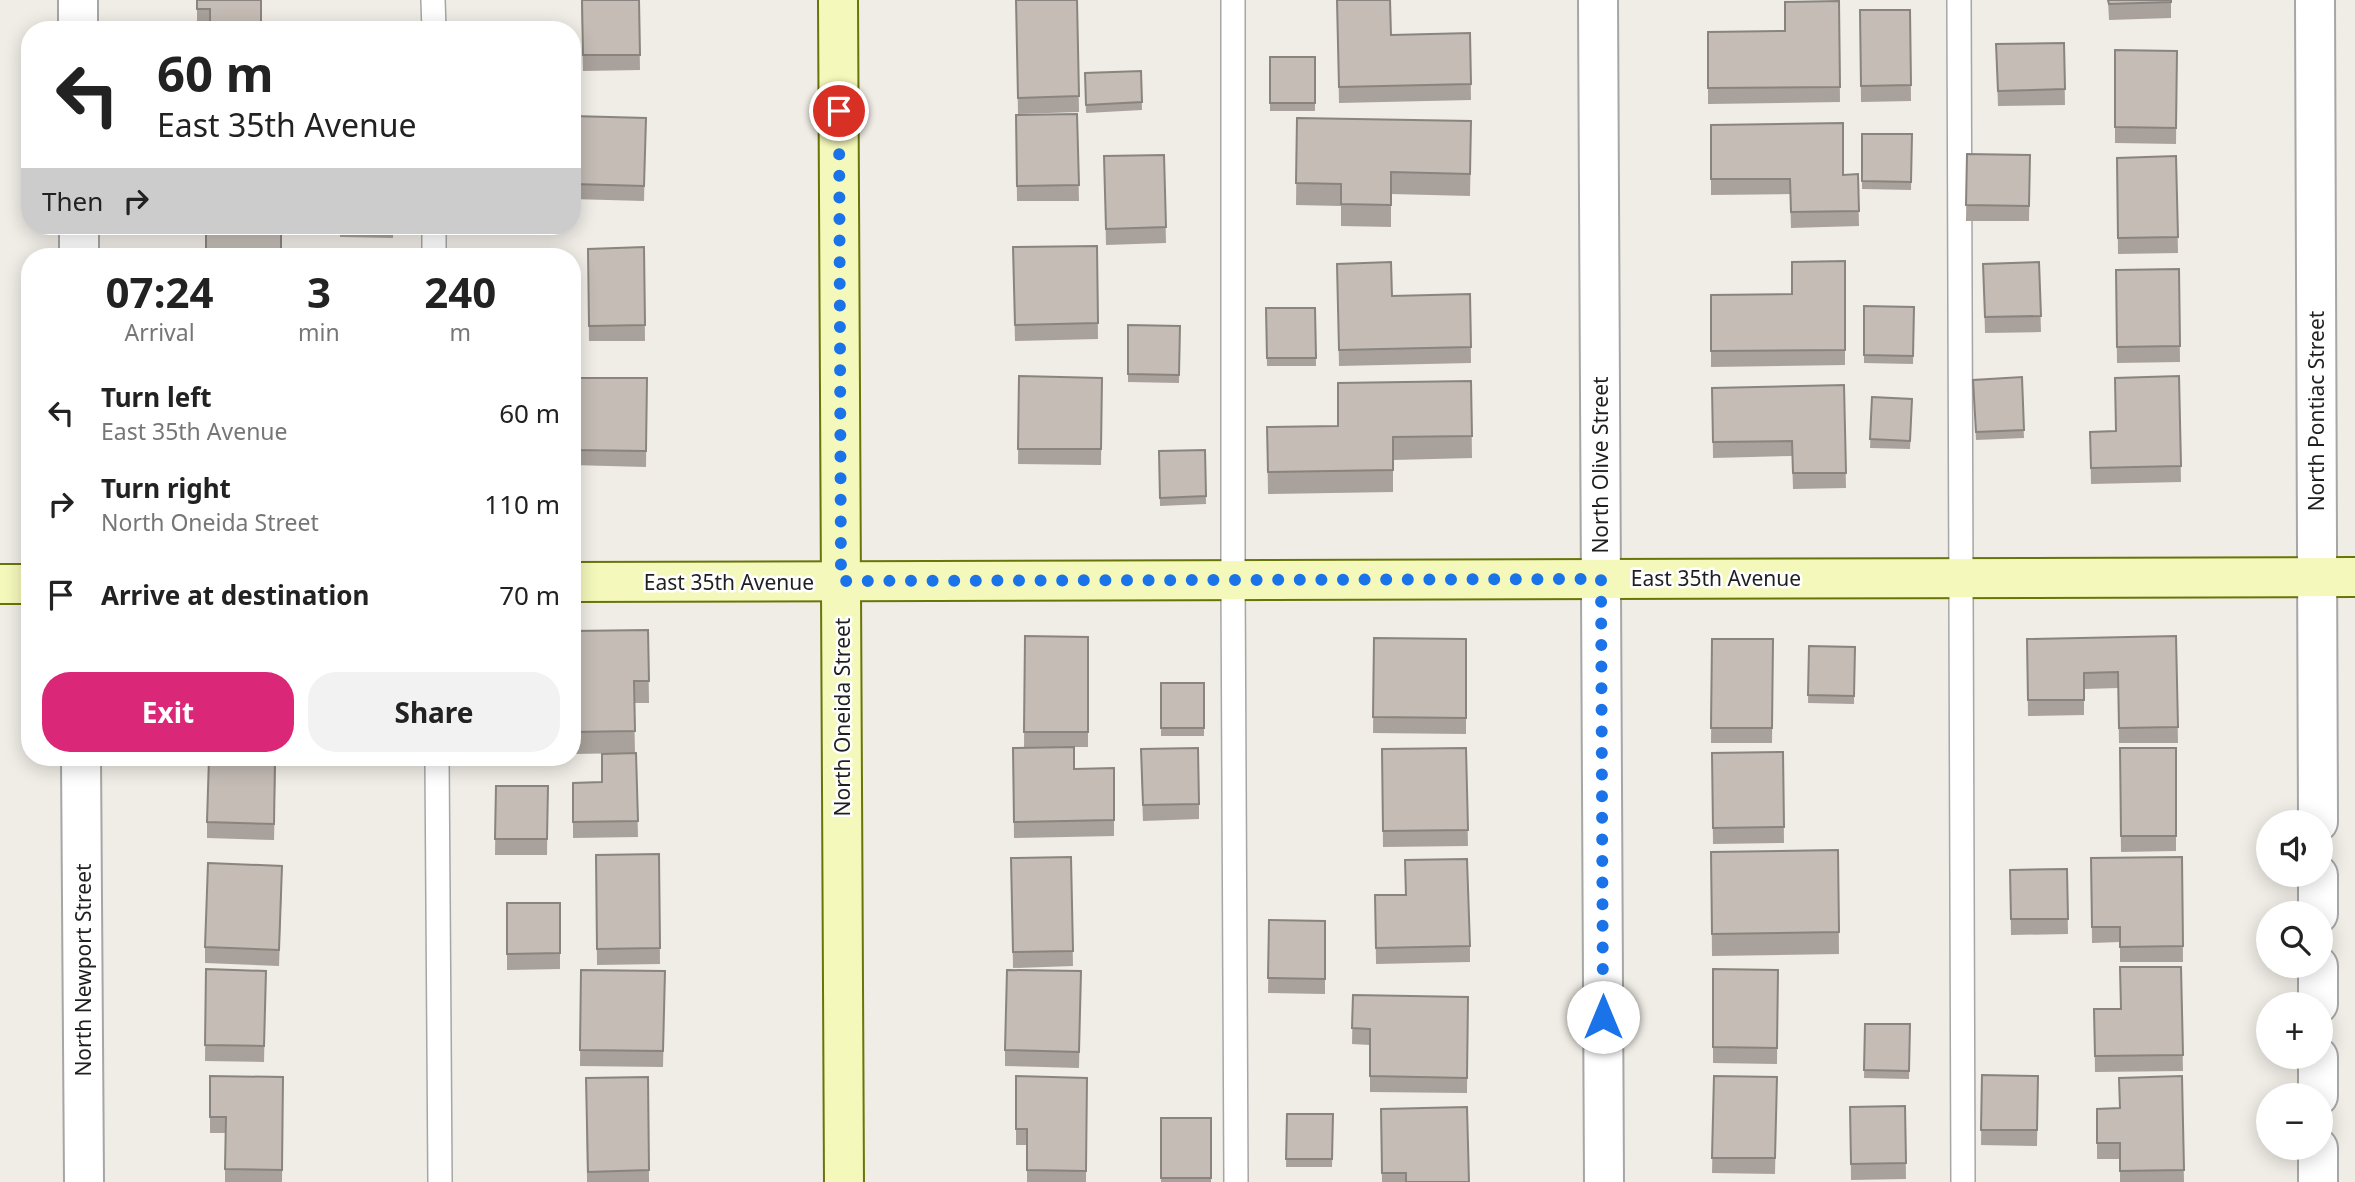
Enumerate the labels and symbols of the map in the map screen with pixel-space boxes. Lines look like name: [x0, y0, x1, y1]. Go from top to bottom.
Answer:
pin: [809, 81, 869, 141]
street label: North Pontiac Street: [2302, 310, 2330, 511]
street label: North Olive Street: [1586, 376, 1614, 554]
street label: East 35th Avenue: [1631, 564, 1801, 592]
street label: East 35th Avenue: [644, 568, 814, 596]
street label: North Oneida Street: [828, 617, 856, 816]
street label: North Newport Street: [69, 863, 97, 1077]
position arrow: [1566, 980, 1640, 1054]

